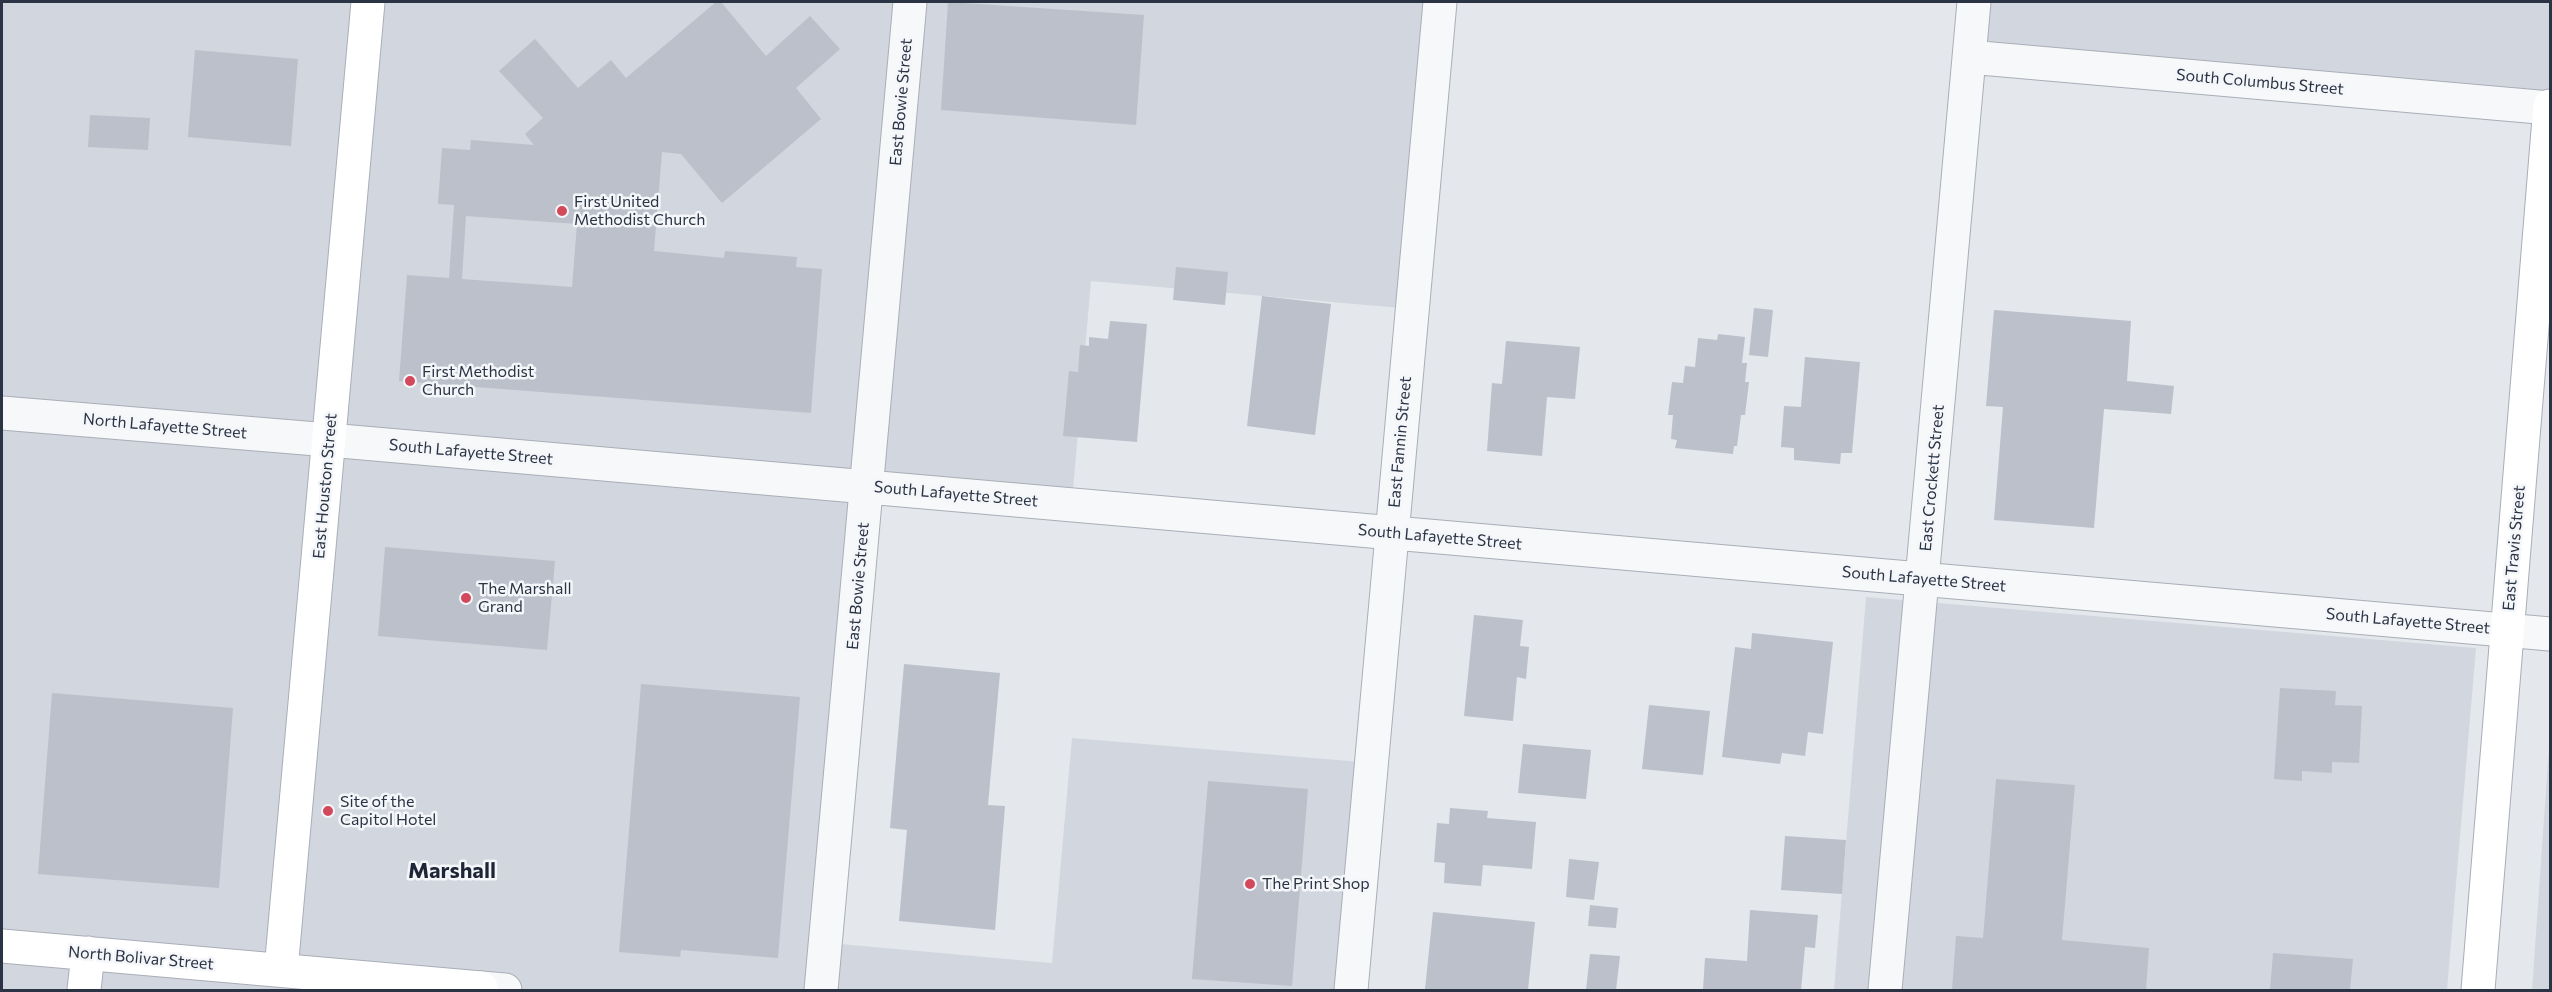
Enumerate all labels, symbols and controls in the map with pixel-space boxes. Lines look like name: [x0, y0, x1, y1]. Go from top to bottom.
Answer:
street label: East Bowie Street: [886, 37, 916, 167]
street label: South Columbus Street: [2175, 65, 2345, 99]
place label: First United Methodist Church: [574, 192, 705, 230]
marker: First United Methodist Church: [555, 204, 569, 218]
place label: First Methodist Church: [422, 362, 534, 400]
marker: First Methodist Church: [403, 374, 417, 388]
street label: East Fannin Street: [1385, 375, 1415, 509]
street label: East Crockett Street: [1916, 404, 1948, 552]
street label: North Lafayette Street: [82, 409, 248, 443]
street label: East Houston Street: [309, 412, 341, 560]
street label: South Lafayette Street: [388, 435, 554, 469]
street label: South Lafayette Street: [873, 477, 1039, 511]
street label: East Travis Street: [2499, 484, 2529, 612]
street label: South Lafayette Street: [1357, 520, 1523, 554]
street label: East Bowie Street: [843, 521, 873, 651]
street label: South Lafayette Street: [1841, 562, 2007, 596]
place label: The Marshall Grand: [478, 579, 572, 617]
marker: The Marshall Grand: [459, 591, 473, 605]
street label: South Lafayette Street: [2325, 604, 2491, 638]
place label: Site of the Capitol Hotel: [340, 792, 436, 830]
marker: Site of the Capitol Hotel: [321, 804, 335, 818]
district label: Marshall: [408, 858, 496, 884]
place label: The Print Shop: [1262, 874, 1370, 894]
marker: The Print Shop: [1243, 877, 1257, 891]
street label: North Bolivar Street: [67, 942, 215, 974]

